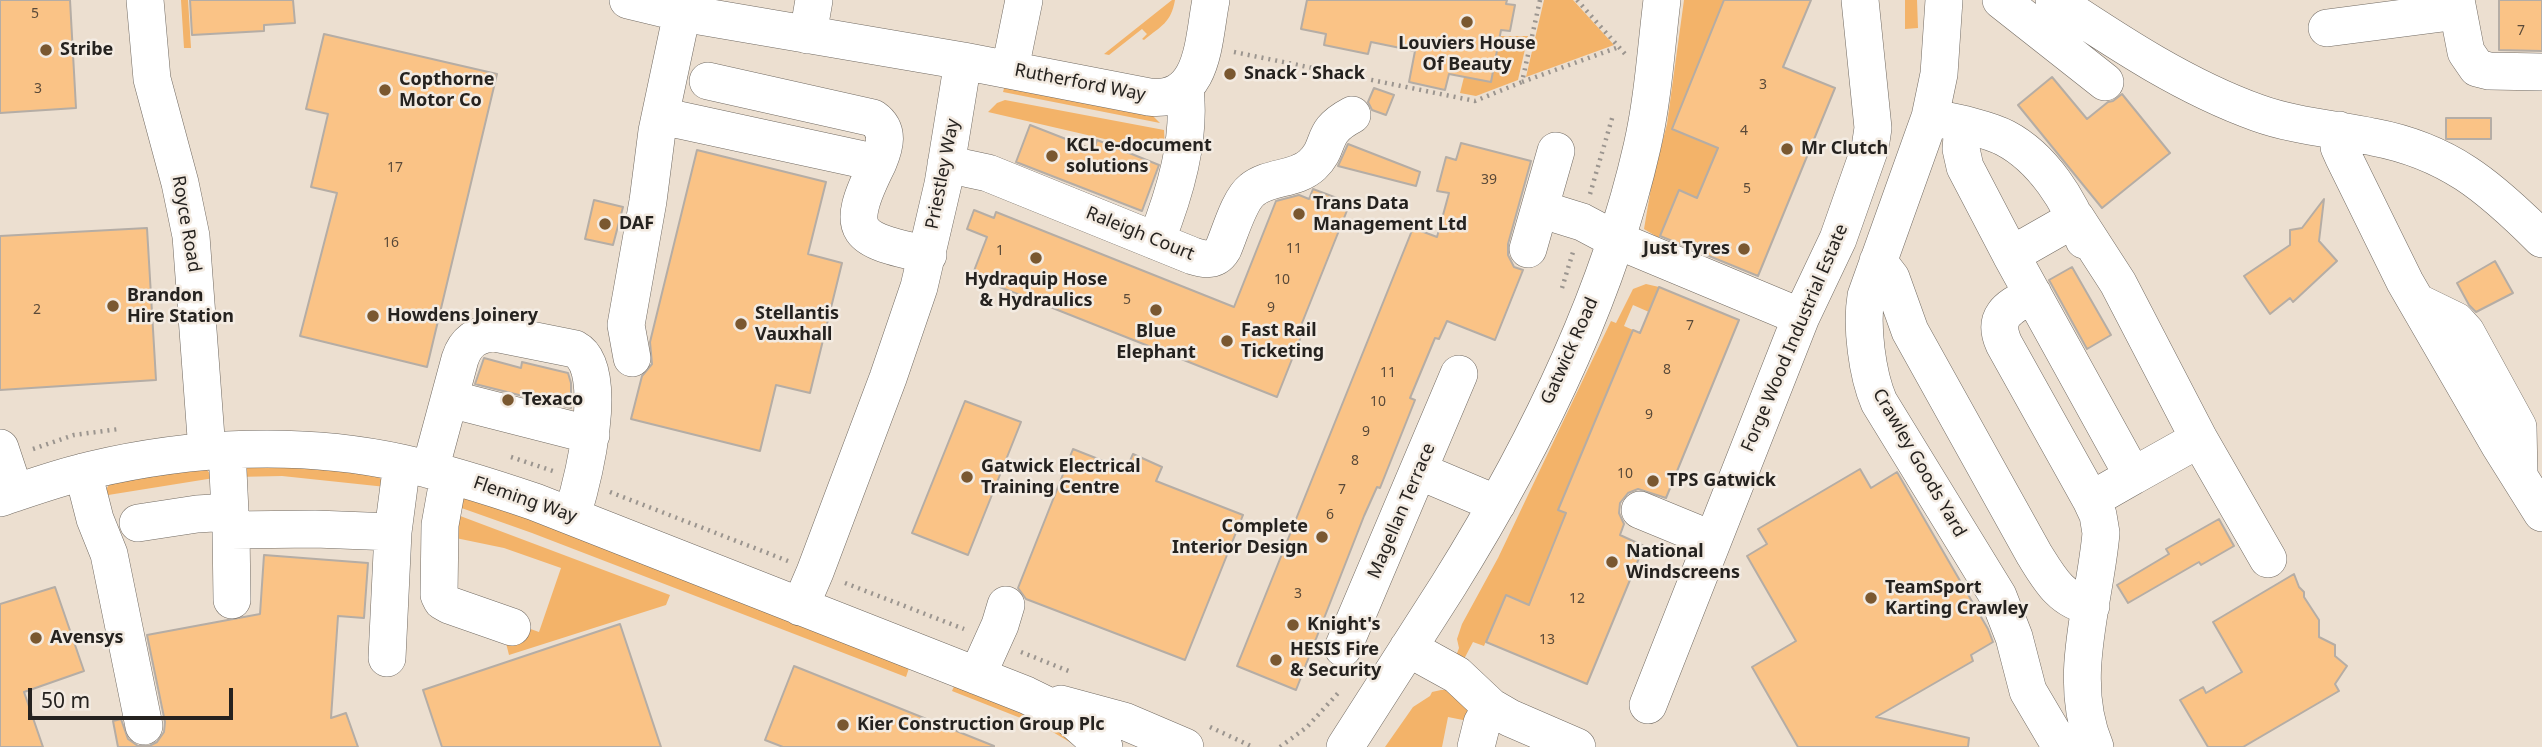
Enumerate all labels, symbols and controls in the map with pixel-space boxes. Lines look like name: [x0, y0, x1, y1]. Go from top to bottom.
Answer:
house number: 5: [31, 6, 39, 22]
marker: Louviers House Of Beauty: [1459, 14, 1475, 30]
house number: 7: [2517, 23, 2525, 39]
place label: Louviers House Of Beauty: [1398, 33, 1536, 76]
place label: Stribe: [60, 39, 113, 61]
marker: Stribe: [38, 42, 54, 58]
street label: Rutherford Way: [1013, 60, 1147, 106]
place label: Snack - Shack: [1244, 63, 1365, 85]
marker: Snack - Shack: [1222, 66, 1238, 82]
place label: Copthorne Motor Co: [399, 69, 494, 112]
house number: 3: [1759, 77, 1767, 93]
house number: 3: [34, 81, 42, 97]
marker: Copthorne Motor Co: [377, 82, 393, 98]
street label: Priestley Way: [922, 117, 964, 231]
house number: 4: [1740, 123, 1748, 139]
place label: KCL e-document solutions: [1066, 135, 1212, 178]
place label: Mr Clutch: [1801, 138, 1888, 160]
marker: Mr Clutch: [1779, 141, 1795, 157]
marker: KCL e-document solutions: [1044, 148, 1060, 164]
house number: 17: [387, 160, 403, 176]
house number: 39: [1481, 172, 1497, 188]
street label: Royce Road: [167, 174, 205, 274]
house number: 5: [1743, 181, 1751, 197]
place label: Trans Data Management Ltd: [1313, 193, 1467, 235]
street label: Raleigh Court: [1083, 202, 1197, 266]
marker: Trans Data Management Ltd: [1291, 206, 1307, 222]
place label: DAF: [619, 213, 654, 235]
marker: DAF: [597, 216, 613, 232]
street label: Forge Wood Industrial Estate: [1737, 221, 1853, 455]
house number: 16: [383, 235, 399, 251]
place label: Just Tyres: [1643, 238, 1730, 260]
house number: 11: [1286, 241, 1302, 257]
marker: Just Tyres: [1736, 241, 1752, 257]
house number: 1: [996, 243, 1004, 259]
marker: Hydraquip Hose & Hydraulics: [1028, 250, 1044, 266]
place label: Hydraquip Hose & Hydraulics: [964, 269, 1108, 312]
house number: 10: [1274, 272, 1290, 288]
place label: Brandon Hire Station: [127, 285, 234, 328]
house number: 5: [1123, 292, 1131, 308]
street label: Gatwick Road: [1537, 294, 1603, 408]
marker: Brandon Hire Station: [105, 298, 121, 314]
house number: 9: [1267, 300, 1275, 316]
house number: 2: [33, 302, 41, 318]
marker: Blue Elephant: [1148, 302, 1164, 318]
place label: Stellantis Vauxhall: [755, 303, 839, 346]
place label: Howdens Joinery: [387, 305, 538, 327]
marker: Howdens Joinery: [365, 308, 381, 324]
marker: Stellantis Vauxhall: [733, 316, 749, 332]
house number: 7: [1686, 318, 1694, 334]
place label: Fast Rail Ticketing: [1241, 320, 1324, 362]
place label: Blue Elephant: [1116, 321, 1196, 364]
marker: Fast Rail Ticketing: [1219, 333, 1235, 349]
house number: 8: [1663, 362, 1671, 378]
house number: 11: [1380, 365, 1396, 381]
street label: Crawley Goods Yard: [1868, 385, 1970, 541]
place label: Texaco: [522, 389, 583, 411]
marker: Texaco: [500, 392, 516, 408]
house number: 10: [1370, 394, 1386, 410]
house number: 9: [1645, 407, 1653, 423]
house number: 9: [1362, 424, 1370, 440]
street label: Magellan Terrace: [1364, 440, 1440, 582]
house number: 8: [1351, 453, 1359, 469]
place label: Gatwick Electrical Training Centre: [981, 456, 1141, 498]
house number: 10: [1617, 466, 1633, 482]
marker: Gatwick Electrical Training Centre: [959, 469, 975, 485]
place label: TPS Gatwick: [1667, 470, 1776, 492]
street label: Fleming Way: [470, 472, 580, 528]
marker: TPS Gatwick: [1645, 473, 1661, 489]
house number: 7: [1338, 482, 1346, 498]
house number: 6: [1326, 507, 1334, 523]
place label: Complete Interior Design: [1172, 516, 1308, 558]
marker: Complete Interior Design: [1314, 529, 1330, 545]
place label: National Windscreens: [1626, 541, 1740, 584]
marker: National Windscreens: [1604, 554, 1620, 570]
place label: TeamSport Karting Crawley: [1885, 577, 2028, 620]
house number: 3: [1294, 586, 1302, 602]
marker: TeamSport Karting Crawley: [1863, 590, 1879, 606]
house number: 12: [1569, 591, 1585, 607]
place label: Knight's: [1307, 614, 1381, 636]
marker: Knight's: [1285, 617, 1301, 633]
place label: Avensys: [50, 627, 124, 649]
marker: Avensys: [28, 630, 44, 646]
house number: 13: [1539, 632, 1555, 648]
place label: HESIS Fire & Security: [1290, 639, 1381, 682]
marker: HESIS Fire & Security: [1268, 652, 1284, 668]
scale bar: [32, 674, 236, 718]
text: 50 m: [41, 686, 90, 714]
place label: Kier Construction Group Plc: [857, 714, 1105, 736]
marker: Kier Construction Group Plc: [835, 717, 851, 733]

